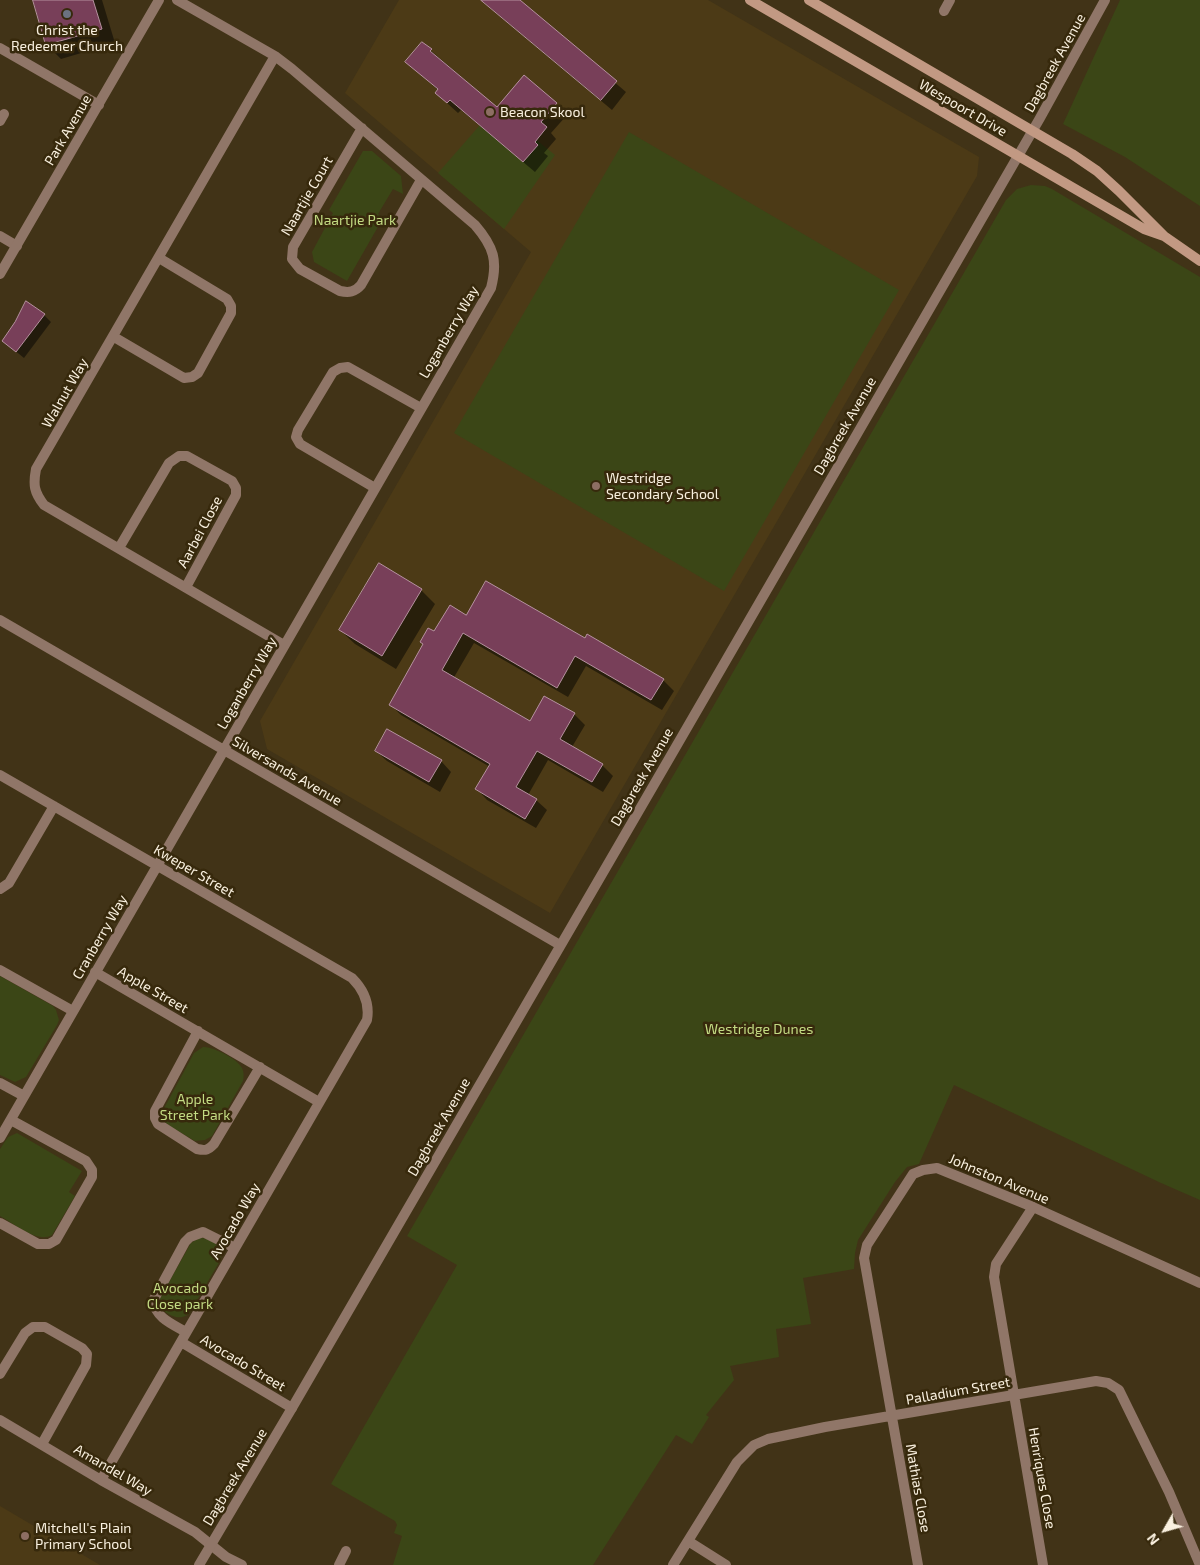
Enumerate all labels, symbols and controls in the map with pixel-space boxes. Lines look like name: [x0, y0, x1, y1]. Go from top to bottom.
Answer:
marker: Christ the Redeemer Church: [61, 8, 73, 20]
street label: Dagbreek Avenue: [1021, 11, 1089, 115]
place label: Christ the Redeemer Church: [11, 22, 123, 54]
street label: Wespoort Drive: [916, 76, 1010, 140]
street label: Park Avenue: [41, 92, 95, 168]
place label: Beacon Skool: [500, 104, 585, 120]
marker: Beacon Skool: [484, 106, 496, 118]
street label: Naartjie Court: [278, 153, 336, 239]
park label: Naartjie Park: [314, 212, 396, 228]
street label: Loganberry Way: [416, 283, 482, 381]
street label: Walnut Way: [38, 355, 92, 431]
street label: Dagbreek Avenue: [810, 374, 880, 478]
place label: Westridge Secondary School: [606, 470, 719, 502]
marker: Westridge Secondary School: [590, 480, 602, 492]
street label: Aarbei Close: [174, 493, 226, 571]
street label: Loganberry Way: [214, 634, 280, 732]
street label: Dagbreek Avenue: [607, 725, 677, 829]
street label: Silversands Avenue: [229, 733, 345, 809]
street label: Kweper Street: [151, 841, 237, 901]
street label: Cranberry Way: [69, 892, 131, 982]
street label: Apple Street: [115, 963, 191, 1017]
park label: Westridge Dunes: [705, 1021, 813, 1037]
street label: Dagbreek Avenue: [404, 1075, 474, 1179]
park label: Apple Street Park: [160, 1091, 230, 1124]
street label: Johnston Avenue: [946, 1150, 1052, 1208]
street label: Avocado Way: [206, 1180, 264, 1262]
park label: Avocado Close park: [147, 1280, 213, 1312]
street label: Avocado Street: [197, 1331, 289, 1395]
street label: Palladium Street: [905, 1374, 1011, 1408]
street label: Dagbreek Avenue: [199, 1425, 271, 1529]
street label: Henriques Close: [1025, 1426, 1059, 1530]
street label: Amandel Way: [71, 1441, 155, 1499]
street label: Mathias Close: [902, 1442, 934, 1534]
north arrow: [1140, 1505, 1190, 1555]
place label: Mitchell's Plain Primary School: [35, 1520, 131, 1552]
marker: Mitchell's Plain Primary School: [19, 1530, 31, 1542]
text: N: [1143, 1530, 1163, 1549]

